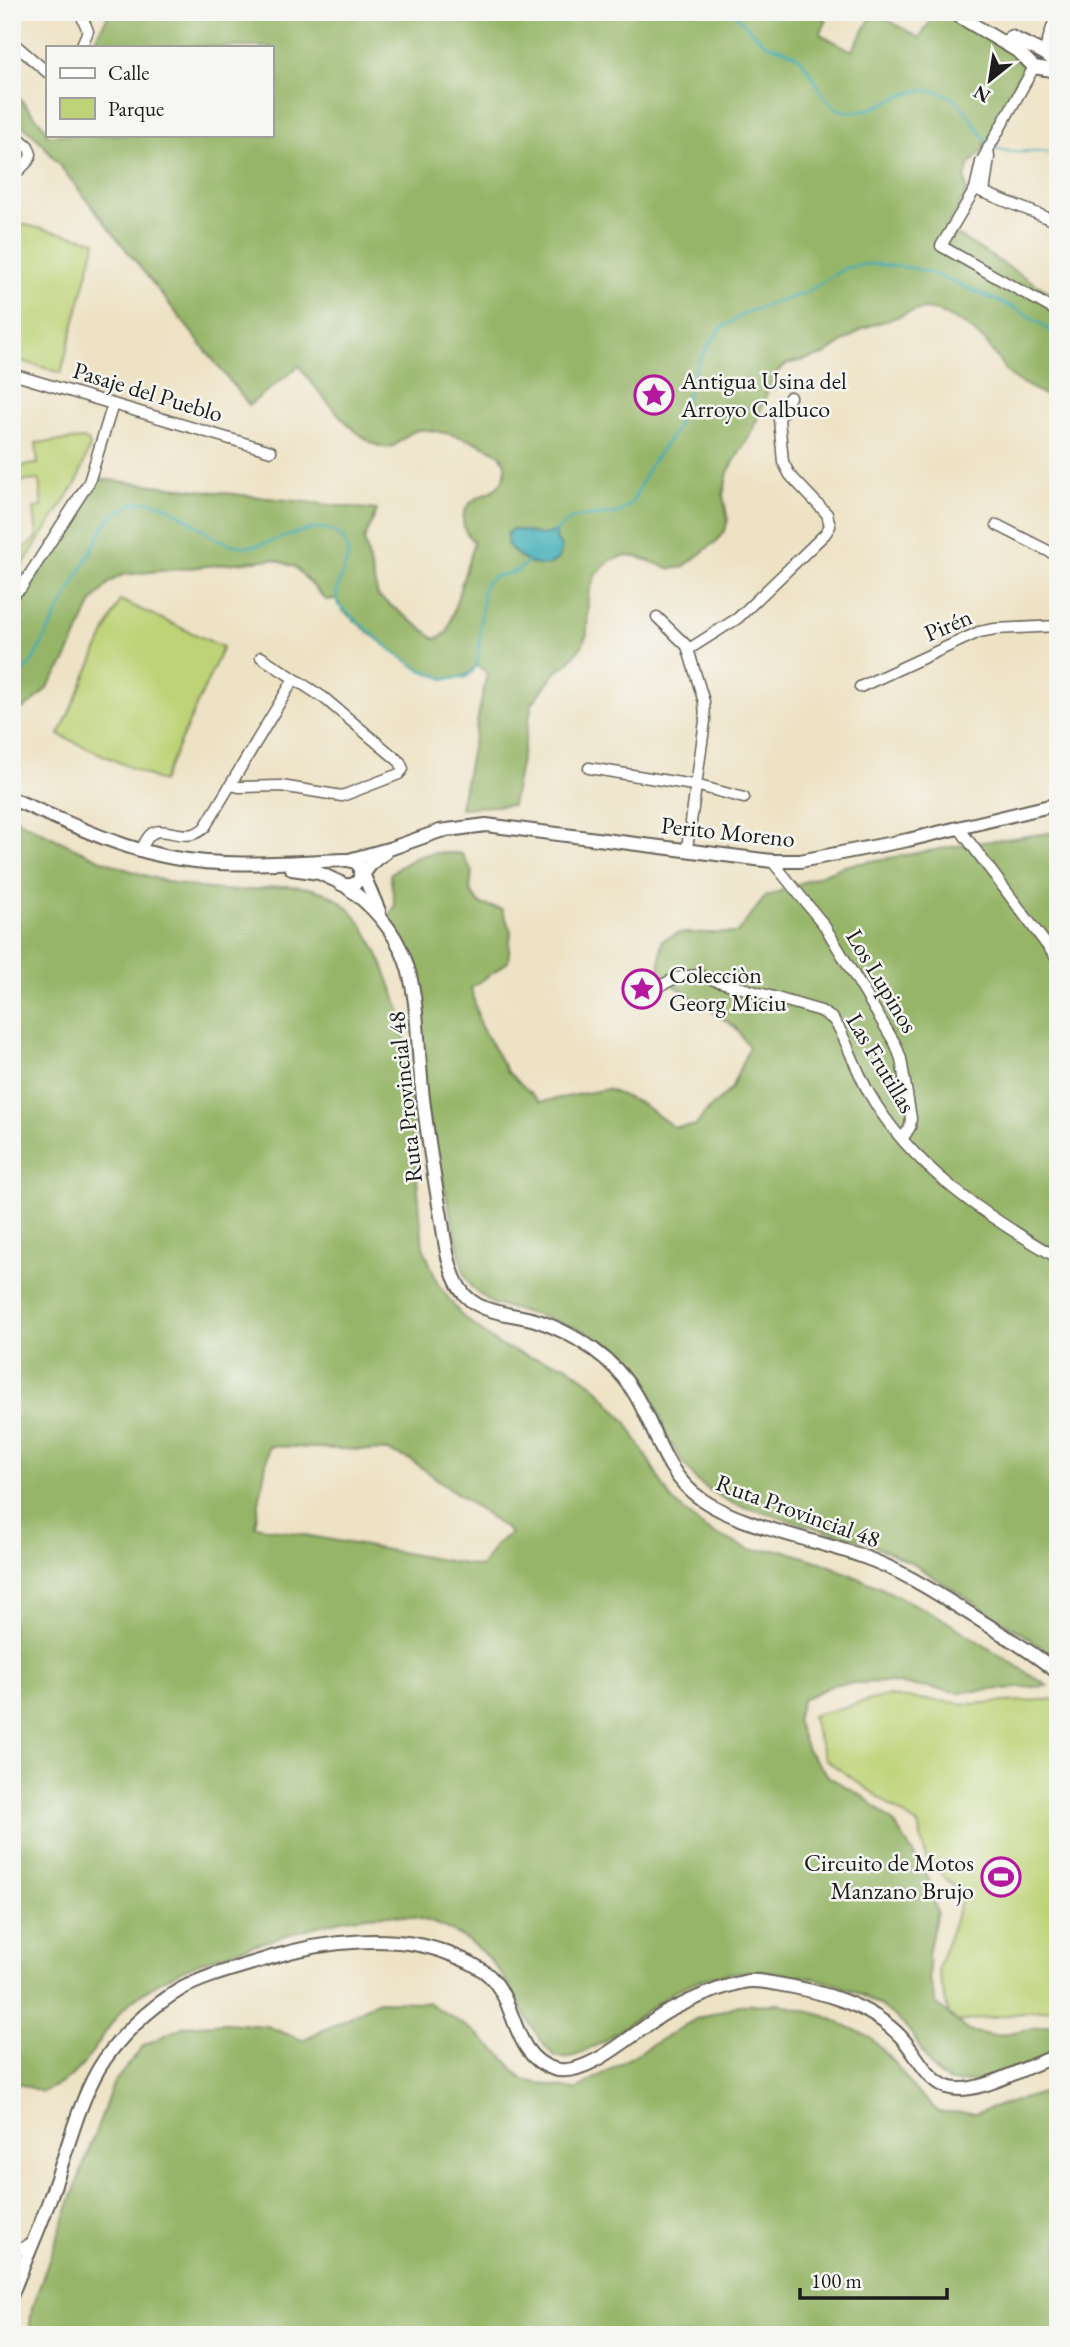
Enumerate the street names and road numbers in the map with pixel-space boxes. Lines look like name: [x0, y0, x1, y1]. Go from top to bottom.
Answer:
street label: Pasaje del Pueblo: [69, 354, 227, 429]
street label: Pirén: [919, 601, 977, 648]
street label: Perito Moreno: [660, 809, 797, 854]
street label: Los Lupinos: [839, 923, 926, 1038]
street label: Las Frutillas: [839, 1007, 923, 1118]
street label: Ruta Provincial 48: [380, 1010, 429, 1184]
street label: Ruta Provincial 48: [712, 1466, 884, 1555]

